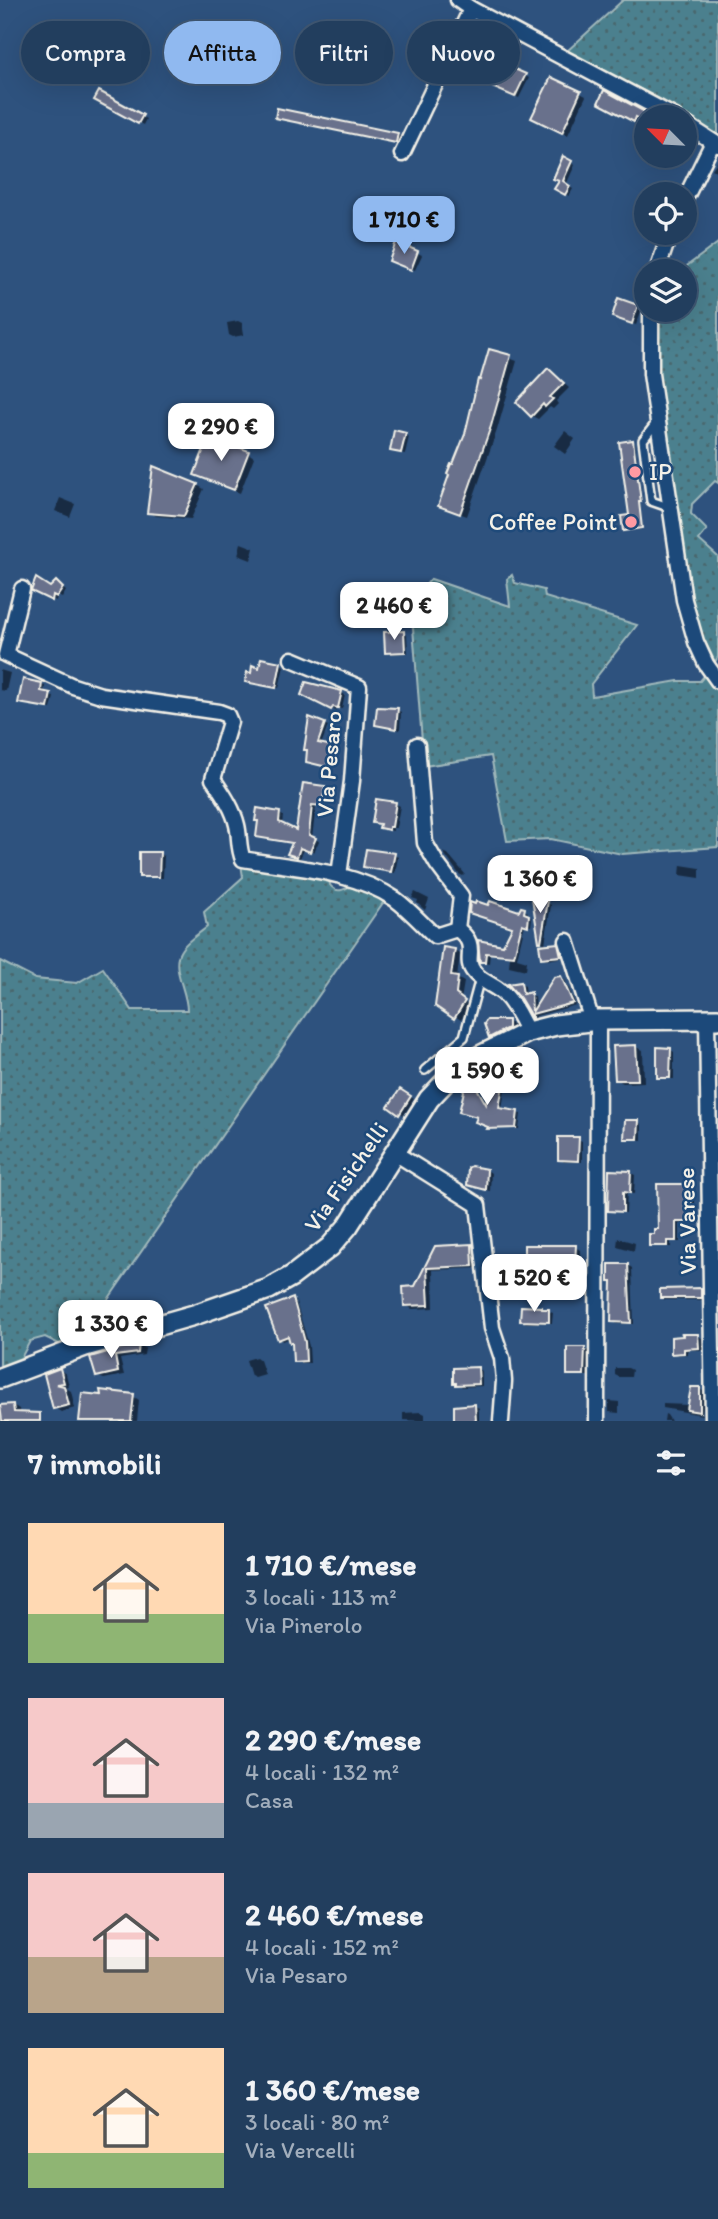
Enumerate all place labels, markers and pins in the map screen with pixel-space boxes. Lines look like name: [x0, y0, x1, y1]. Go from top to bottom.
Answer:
pin: 1 710 €: [339, 196, 469, 256]
pin: 2 290 €: [156, 404, 286, 463]
place label: IP: [649, 457, 672, 486]
marker: IP: [627, 464, 643, 480]
place label: Coffee Point: [489, 507, 617, 536]
marker: Coffee Point: [623, 514, 639, 530]
pin: 2 460 €: [329, 582, 459, 642]
pin: 1 360 €: [475, 856, 605, 915]
pin: 1 590 €: [422, 1048, 552, 1107]
pin: 1 520 €: [469, 1254, 599, 1314]
pin: 1 330 €: [46, 1300, 176, 1360]

